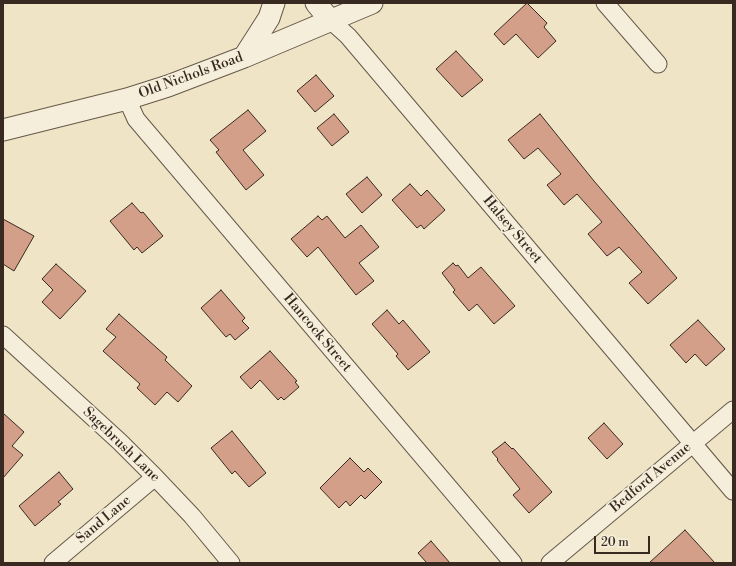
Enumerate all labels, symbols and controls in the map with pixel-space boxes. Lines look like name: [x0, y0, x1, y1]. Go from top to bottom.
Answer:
street label: Old Nichols Road: [137, 49, 245, 103]
street label: Halsey Street: [479, 193, 545, 267]
street label: Hancock Street: [279, 290, 355, 376]
street label: Sagebrush Lane: [79, 404, 163, 486]
street label: Bedford Avenue: [607, 439, 695, 517]
street label: Sand Lane: [73, 492, 135, 548]
scale bar: [596, 528, 652, 554]
text: 20 m: [601, 535, 629, 550]

